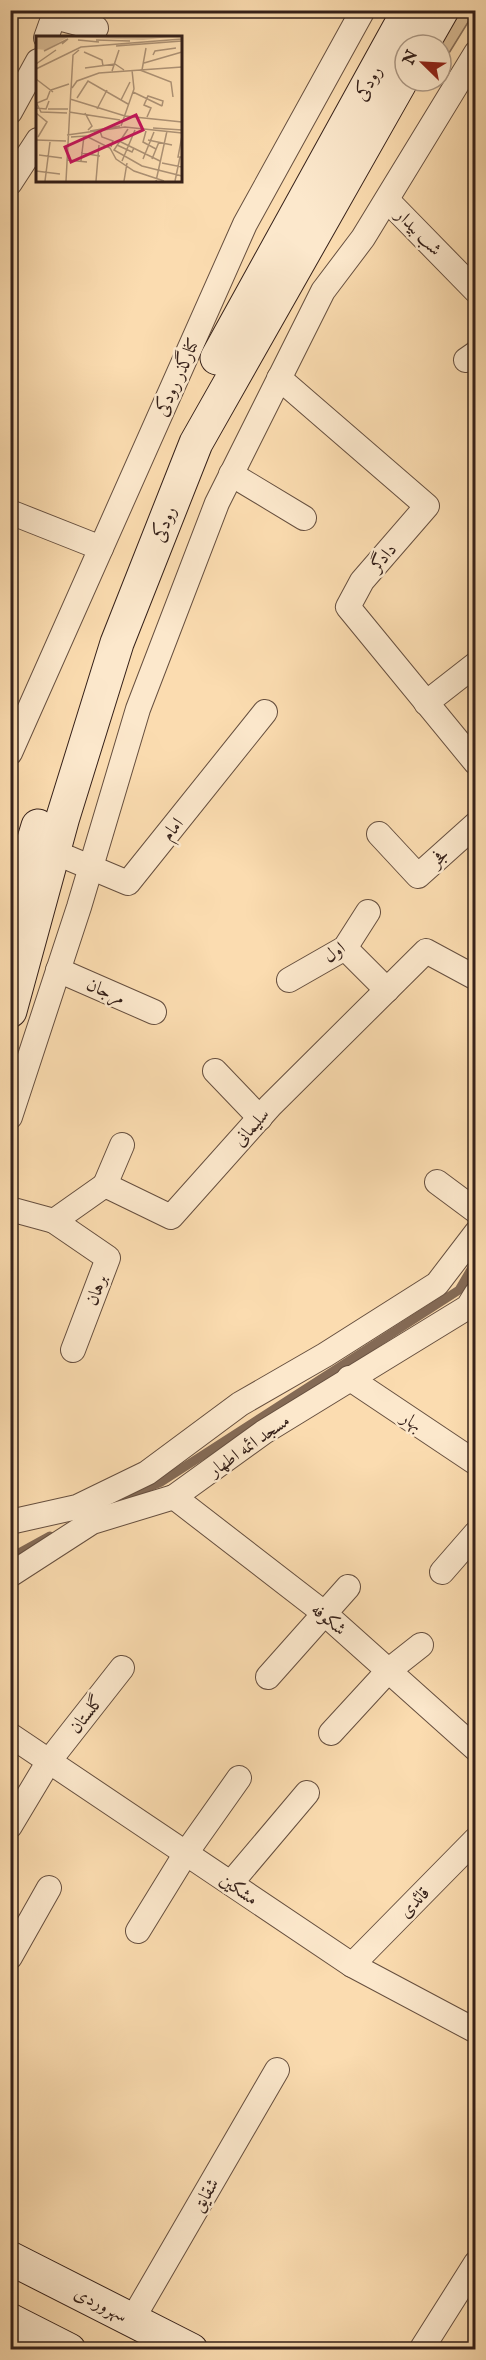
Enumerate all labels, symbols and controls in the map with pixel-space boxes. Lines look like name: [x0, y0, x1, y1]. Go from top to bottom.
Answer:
north arrow: [393, 33, 453, 93]
inset map: [36, 36, 182, 182]
text: N: [399, 47, 423, 69]
street label: رودکی: [349, 61, 388, 105]
street label: شب بیدار: [388, 203, 446, 262]
street label: کنارگذر رودکی: [148, 334, 206, 420]
street label: رودکی: [146, 503, 183, 546]
street label: دادگر: [363, 538, 403, 578]
street label: امام: [157, 814, 192, 848]
street label: فجر: [424, 844, 454, 874]
street label: اول: [319, 937, 351, 969]
street label: مرجان: [82, 974, 128, 1011]
street label: سلیمانی: [229, 1104, 275, 1152]
street label: برهان: [81, 1272, 114, 1309]
street label: بهار: [394, 1406, 426, 1438]
street label: مسجد ائمه اطهار: [203, 1410, 295, 1484]
street label: شکوفه: [306, 1599, 350, 1642]
street label: گلستان: [64, 1690, 109, 1739]
street label: مشکین: [215, 1869, 262, 1911]
street label: قائدی: [395, 1882, 435, 1924]
street label: شقایق: [187, 2175, 225, 2217]
street label: سهروردی: [70, 2282, 131, 2328]

